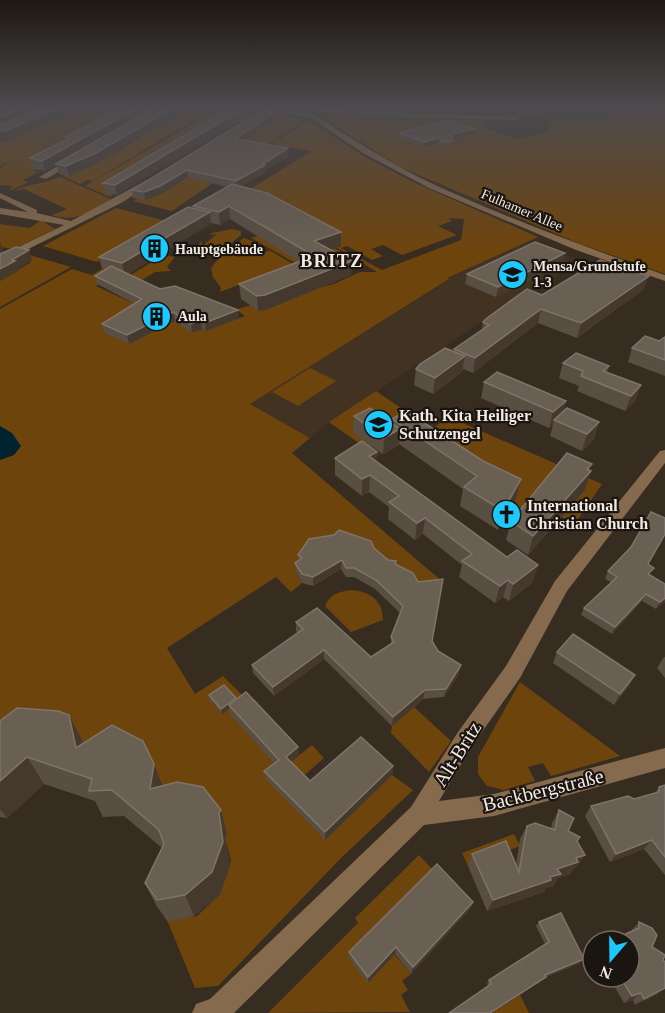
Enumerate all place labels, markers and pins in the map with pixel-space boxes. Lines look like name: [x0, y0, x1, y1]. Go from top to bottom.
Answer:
building icon: Hauptgebäude: [138, 233, 170, 265]
place label: Hauptgebäude: [175, 242, 263, 257]
school or university icon: Mensa/Grundstufe 1-3: [496, 258, 528, 290]
place label: Mensa/Grundstufe 1-3: [533, 259, 646, 290]
building icon: Aula: [141, 300, 173, 332]
place label: Aula: [178, 309, 207, 324]
place label: Kath. Kita Heiliger Schutzengel: [399, 407, 531, 443]
school or university icon: Kath. Kita Heiliger Schutzengel: [362, 408, 394, 440]
place label: International Christian Church: [527, 497, 648, 532]
church icon: International Christian Church: [490, 498, 522, 530]

